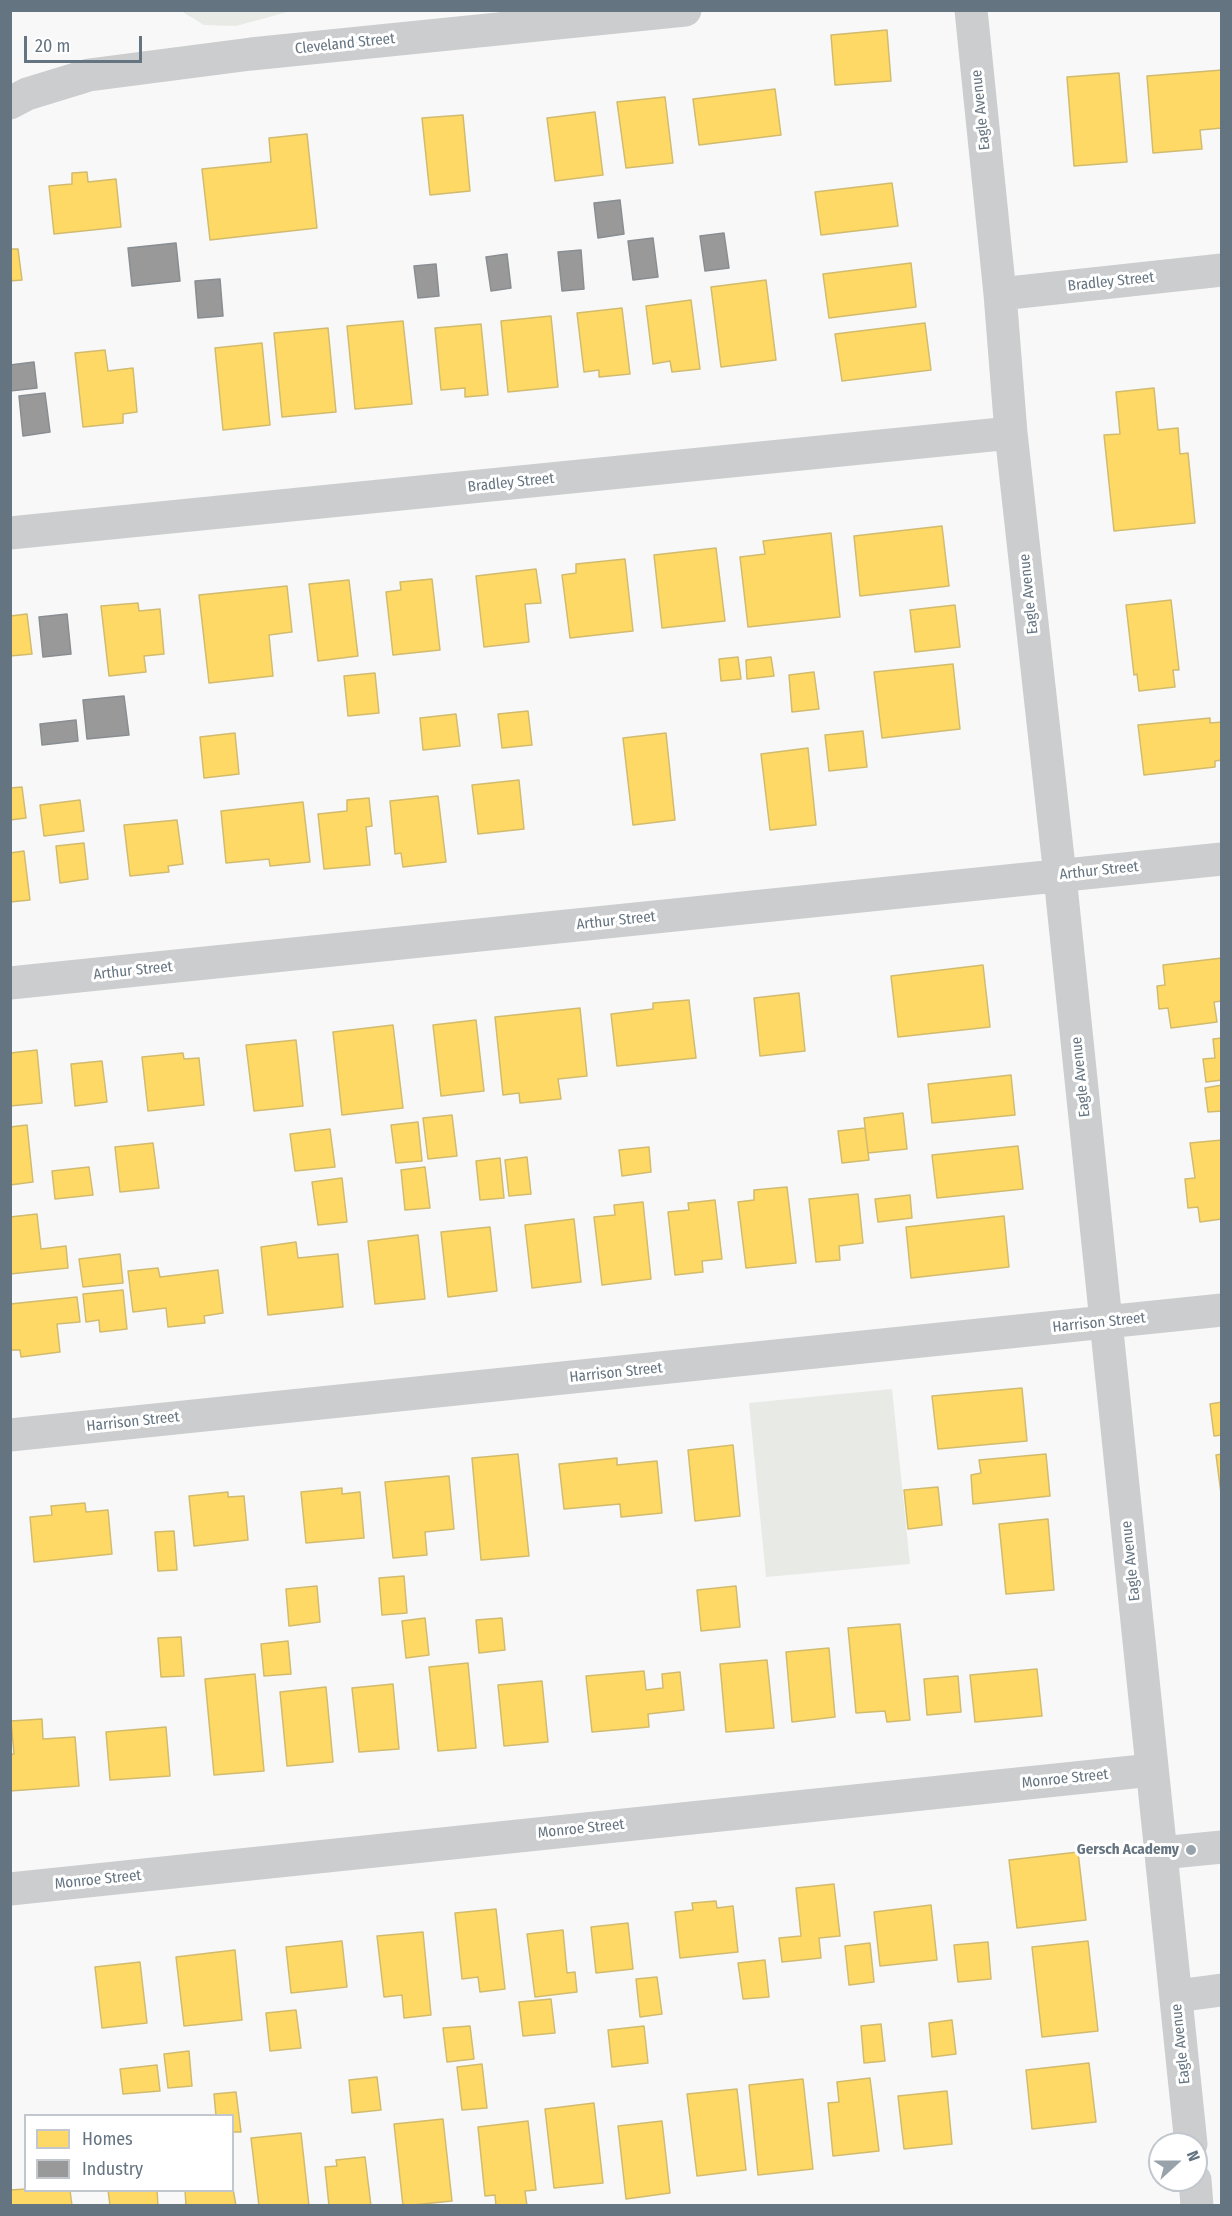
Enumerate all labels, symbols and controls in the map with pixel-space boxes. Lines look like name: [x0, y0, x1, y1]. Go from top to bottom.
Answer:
scale bar: [27, 24, 146, 62]
street label: Cleveland Street: [294, 30, 396, 58]
text: 20 m: [35, 35, 70, 57]
street label: Eagle Avenue: [968, 69, 994, 151]
street label: Bradley Street: [1067, 269, 1155, 295]
street label: Bradley Street: [467, 470, 555, 496]
street label: Eagle Avenue: [1016, 553, 1042, 635]
street label: Arthur Street: [1059, 858, 1139, 884]
street label: Arthur Street: [576, 908, 656, 934]
street label: Arthur Street: [93, 958, 173, 984]
street label: Eagle Avenue: [1068, 1036, 1094, 1118]
street label: Harrison Street: [1052, 1309, 1146, 1337]
street label: Harrison Street: [569, 1359, 663, 1387]
street label: Harrison Street: [86, 1408, 180, 1436]
street label: Eagle Avenue: [1118, 1520, 1144, 1602]
street label: Monroe Street: [1021, 1766, 1109, 1792]
street label: Monroe Street: [537, 1816, 625, 1842]
place label: Gersch Academy: [1077, 1841, 1179, 1859]
marker: Gersch Academy: [1184, 1843, 1198, 1857]
street label: Monroe Street: [54, 1867, 142, 1893]
street label: Eagle Avenue: [1168, 2003, 1194, 2085]
legend: [24, 2114, 234, 2192]
text: Homes: [82, 2128, 133, 2150]
north arrow: [1148, 2132, 1208, 2192]
text: N: [1183, 2148, 1204, 2164]
text: Industry: [82, 2158, 143, 2180]

